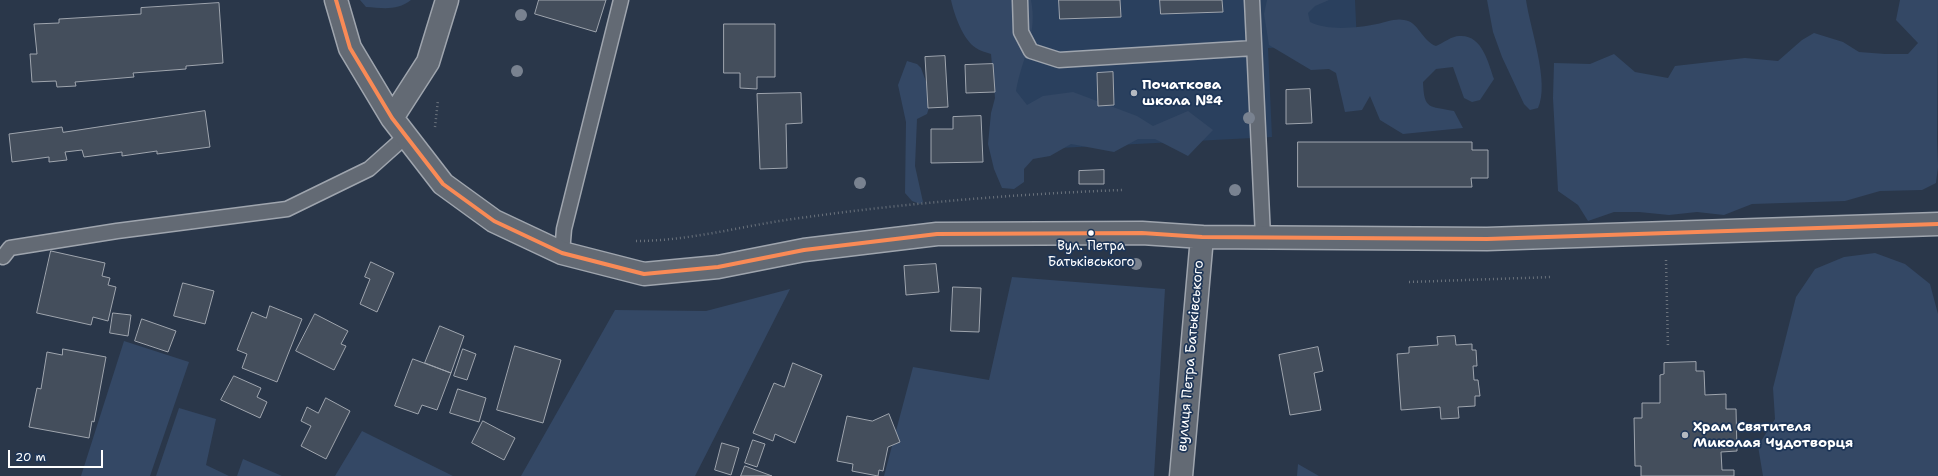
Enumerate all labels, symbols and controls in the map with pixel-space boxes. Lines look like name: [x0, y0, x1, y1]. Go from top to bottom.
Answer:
place label: Початкова школа №4: [1142, 77, 1223, 110]
marker: Початкова школа №4: [1129, 88, 1139, 98]
marker: Вул. Петра Батьківського: [1086, 228, 1096, 238]
place label: Вул. Петра Батьківського: [1048, 239, 1134, 270]
street label: вулиця Петра Батьківського: [1174, 260, 1208, 452]
place label: Храм Святителя Миколая Чудотворця: [1693, 419, 1853, 452]
marker: Храм Святителя Миколая Чудотворця: [1680, 430, 1690, 440]
scale bar: [10, 442, 105, 468]
text: 20 m: [15, 449, 46, 465]

